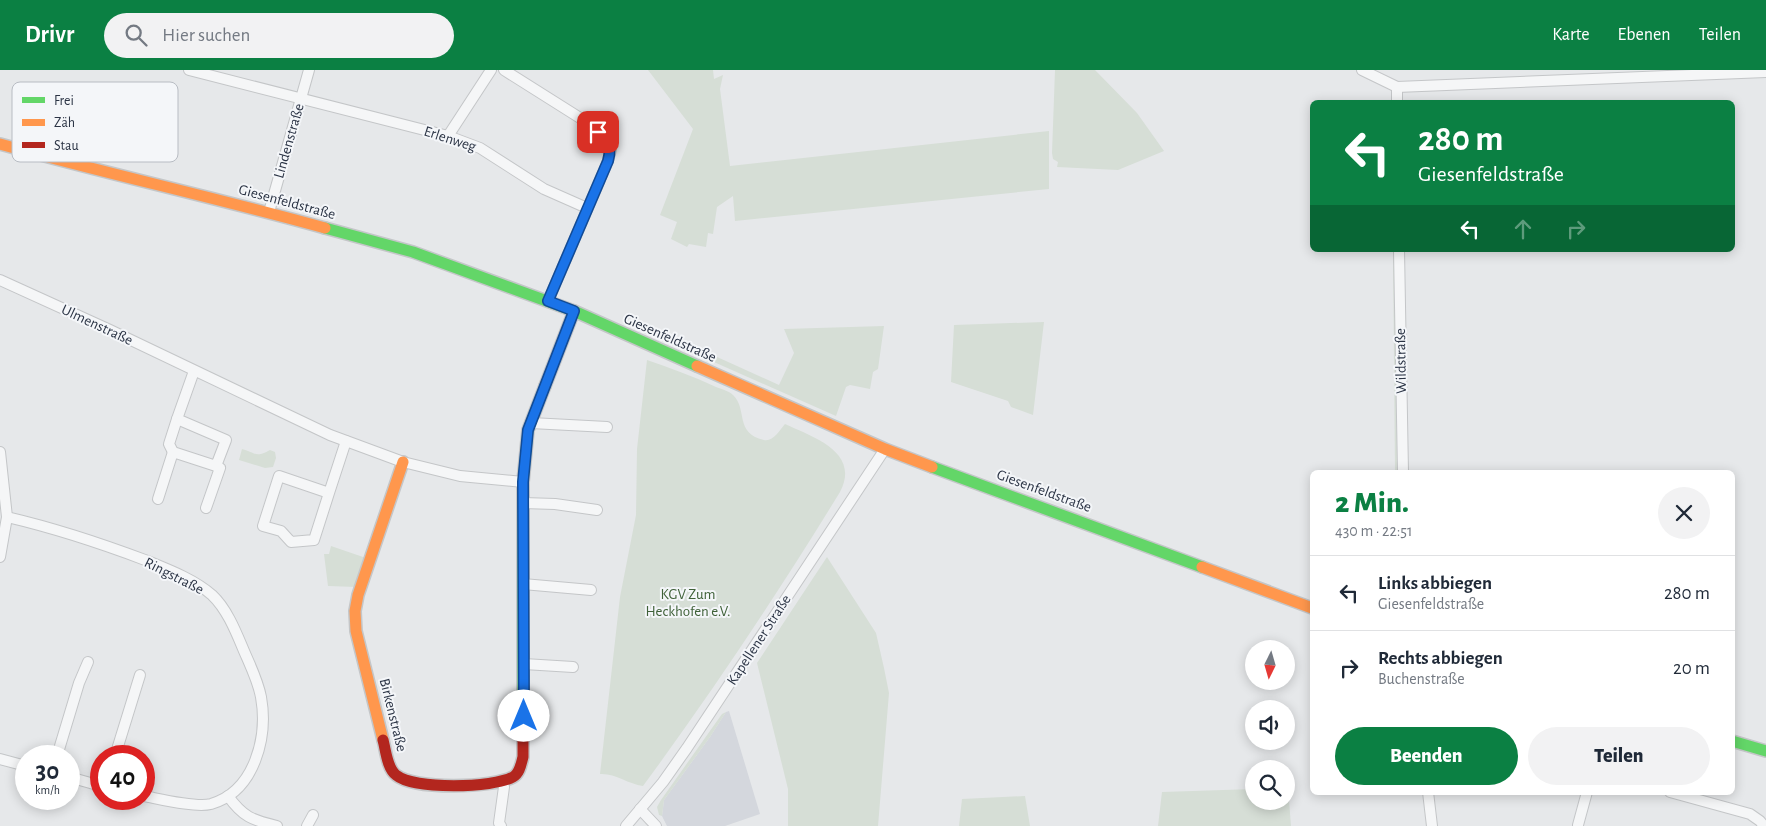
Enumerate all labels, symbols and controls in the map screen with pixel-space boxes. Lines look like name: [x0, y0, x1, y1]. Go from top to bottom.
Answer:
search box: [104, 13, 454, 58]
icon: search: [122, 21, 150, 49]
text: Drivr: [25, 23, 74, 47]
text: Hier suchen: [162, 26, 250, 45]
text: Karte: [1552, 26, 1590, 44]
text: Ebenen: [1618, 26, 1671, 44]
text: Teilen: [1699, 26, 1741, 44]
legend: [12, 82, 178, 162]
text: Frei: [54, 94, 74, 108]
street label: Lindenstraße: [271, 102, 307, 180]
pin: [577, 111, 619, 153]
text: Zäh: [54, 116, 75, 130]
icon: arrive: [584, 118, 612, 146]
icon: left: [1335, 120, 1400, 185]
text: 280 m: [1418, 122, 1504, 157]
street label: Erlenweg: [422, 124, 479, 155]
text: Stau: [54, 139, 79, 153]
text: Giesenfeldstraße: [1418, 163, 1564, 185]
street label: Giesenfeldstraße: [237, 182, 337, 222]
icon: left: [1456, 215, 1484, 243]
icon: ahead: [1509, 215, 1537, 243]
icon: right: [1562, 215, 1590, 243]
street label: Ulmenstraße: [59, 302, 135, 348]
street label: Giesenfeldstraße: [622, 311, 719, 365]
street label: Wildstraße: [1393, 328, 1409, 394]
street label: Giesenfeldstraße: [995, 467, 1093, 515]
button: close: [1658, 487, 1710, 539]
text: 2 Min.: [1335, 488, 1409, 518]
text: 430 m · 22:51: [1335, 523, 1413, 539]
street label: Ringstraße: [142, 555, 206, 597]
text: Links abbiegen: [1378, 574, 1492, 593]
icon: left: [1335, 579, 1363, 607]
text: 280 m: [1664, 584, 1710, 603]
park label: KGV Zum Heckhofen e.V.: [646, 587, 730, 619]
street label: Kapellener Straße: [724, 592, 794, 688]
text: Giesenfeldstraße: [1378, 596, 1484, 612]
north arrow: [1245, 640, 1295, 690]
map controls: [1245, 640, 1295, 810]
text: Rechts abbiegen: [1378, 649, 1503, 668]
icon: right: [1335, 654, 1363, 682]
text: 20 m: [1673, 659, 1710, 678]
text: Buchenstraße: [1378, 671, 1465, 687]
street label: Birkenstraße: [377, 677, 409, 753]
position arrow: [497, 689, 549, 741]
button: sound: [1245, 700, 1295, 750]
button: Beenden: [1335, 727, 1518, 785]
button: Teilen: [1528, 727, 1710, 785]
speed limit sign: 40: [90, 745, 155, 810]
text: 30: [36, 759, 59, 784]
button: search: [1245, 760, 1295, 810]
text: km/h: [35, 784, 60, 796]

